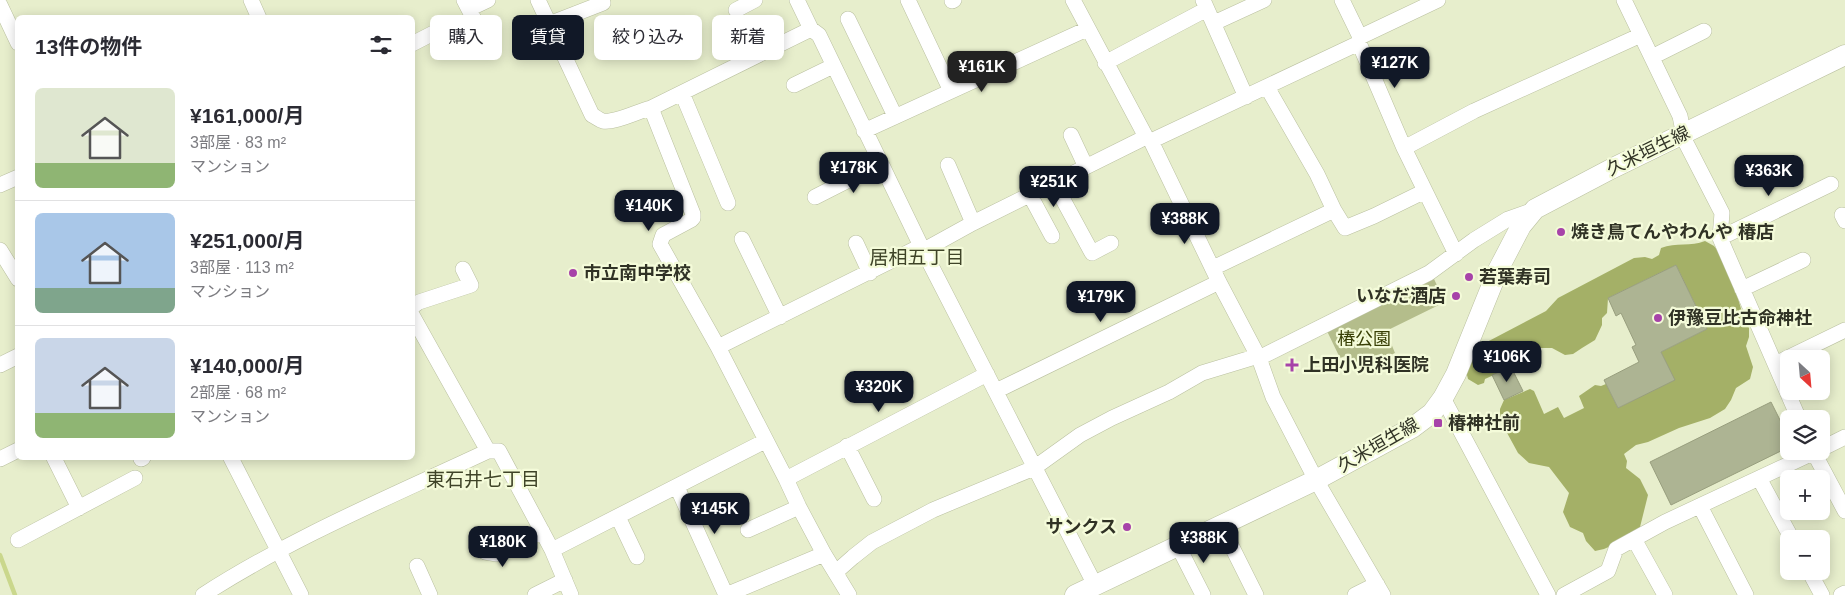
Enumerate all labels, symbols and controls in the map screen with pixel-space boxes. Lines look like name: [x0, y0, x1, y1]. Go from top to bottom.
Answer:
chip: 購入: [430, 15, 502, 60]
chip: 賃貸: [512, 15, 584, 60]
chip: 絞り込み: [594, 15, 702, 60]
chip: 新着: [712, 15, 784, 60]
icon: filters: [367, 31, 395, 59]
text: 13件の物件: [35, 35, 142, 58]
pin: ¥127K: [1360, 46, 1430, 89]
pin: ¥161K: [947, 51, 1017, 93]
text: ¥127K: [1371, 54, 1419, 71]
text: ¥161K: [958, 58, 1006, 75]
text: ¥161,000/月: [190, 104, 304, 127]
icon: home: [75, 108, 135, 168]
street label: 久米垣生線: [1603, 122, 1693, 180]
text: 3部屋 · 83 m²: [190, 134, 286, 151]
pin: ¥178K: [819, 152, 889, 194]
pin: ¥363K: [1734, 154, 1804, 197]
text: マンション: [190, 158, 270, 175]
text: ¥178K: [830, 159, 878, 176]
text: ¥363K: [1745, 162, 1793, 179]
pin: ¥251K: [1019, 166, 1089, 208]
text: ¥251K: [1030, 173, 1078, 190]
pin: ¥140K: [614, 190, 684, 232]
text: ¥140K: [625, 197, 673, 214]
pin: ¥388K: [1150, 202, 1220, 245]
text: ¥388K: [1161, 210, 1209, 227]
place label: 焼き鳥てんやわんや 椿店: [1571, 222, 1774, 242]
marker: 焼き鳥てんやわんや 椿店: [1555, 226, 1567, 238]
text: ¥251,000/月: [190, 229, 304, 252]
icon: home: [75, 233, 135, 293]
district label: 居相五丁目: [869, 247, 965, 268]
text: 3部屋 · 113 m²: [190, 259, 294, 276]
place label: 市立南中学校: [583, 263, 691, 283]
marker: 市立南中学校: [567, 267, 579, 279]
place label: 若葉寿司: [1479, 267, 1551, 287]
marker: 若葉寿司: [1463, 271, 1475, 283]
pin: ¥179K: [1066, 280, 1136, 323]
text: マンション: [190, 283, 270, 300]
place label: いなだ酒店: [1356, 286, 1446, 306]
text: ¥179K: [1077, 288, 1125, 305]
marker: いなだ酒店: [1450, 290, 1462, 302]
place label: 伊豫豆比古命神社: [1668, 308, 1812, 328]
marker: 伊豫豆比古命神社: [1652, 312, 1664, 324]
park label: 椿公園: [1337, 329, 1391, 349]
pin: ¥106K: [1472, 340, 1542, 383]
text: ¥106K: [1483, 348, 1531, 365]
north arrow: [1780, 350, 1830, 400]
map controls: [1780, 350, 1830, 580]
text: ¥140,000/月: [190, 354, 304, 377]
place label: 上田小児科医院: [1303, 355, 1429, 375]
icon: home: [75, 358, 135, 418]
marker: 上田小児科医院: [1285, 358, 1299, 372]
pin: ¥320K: [844, 370, 914, 413]
text: ¥320K: [855, 378, 903, 395]
text: 2部屋 · 68 m²: [190, 384, 286, 401]
text: マンション: [190, 408, 270, 425]
button: layers: [1780, 410, 1830, 460]
place label: 椿神社前: [1448, 413, 1520, 433]
street label: 久米垣生線: [1334, 414, 1422, 476]
marker: 椿神社前: [1432, 417, 1444, 429]
district label: 東石井七丁目: [426, 469, 540, 490]
button: +: [1780, 470, 1830, 520]
pin: ¥145K: [680, 492, 750, 535]
text: ¥145K: [691, 500, 739, 517]
place label: サンクス: [1046, 517, 1117, 537]
marker: サンクス: [1121, 521, 1133, 533]
pin: ¥388K: [1169, 522, 1239, 564]
pin: ¥180K: [468, 526, 538, 568]
text: ¥388K: [1180, 529, 1228, 546]
button: −: [1780, 530, 1830, 580]
text: ¥180K: [479, 533, 527, 550]

